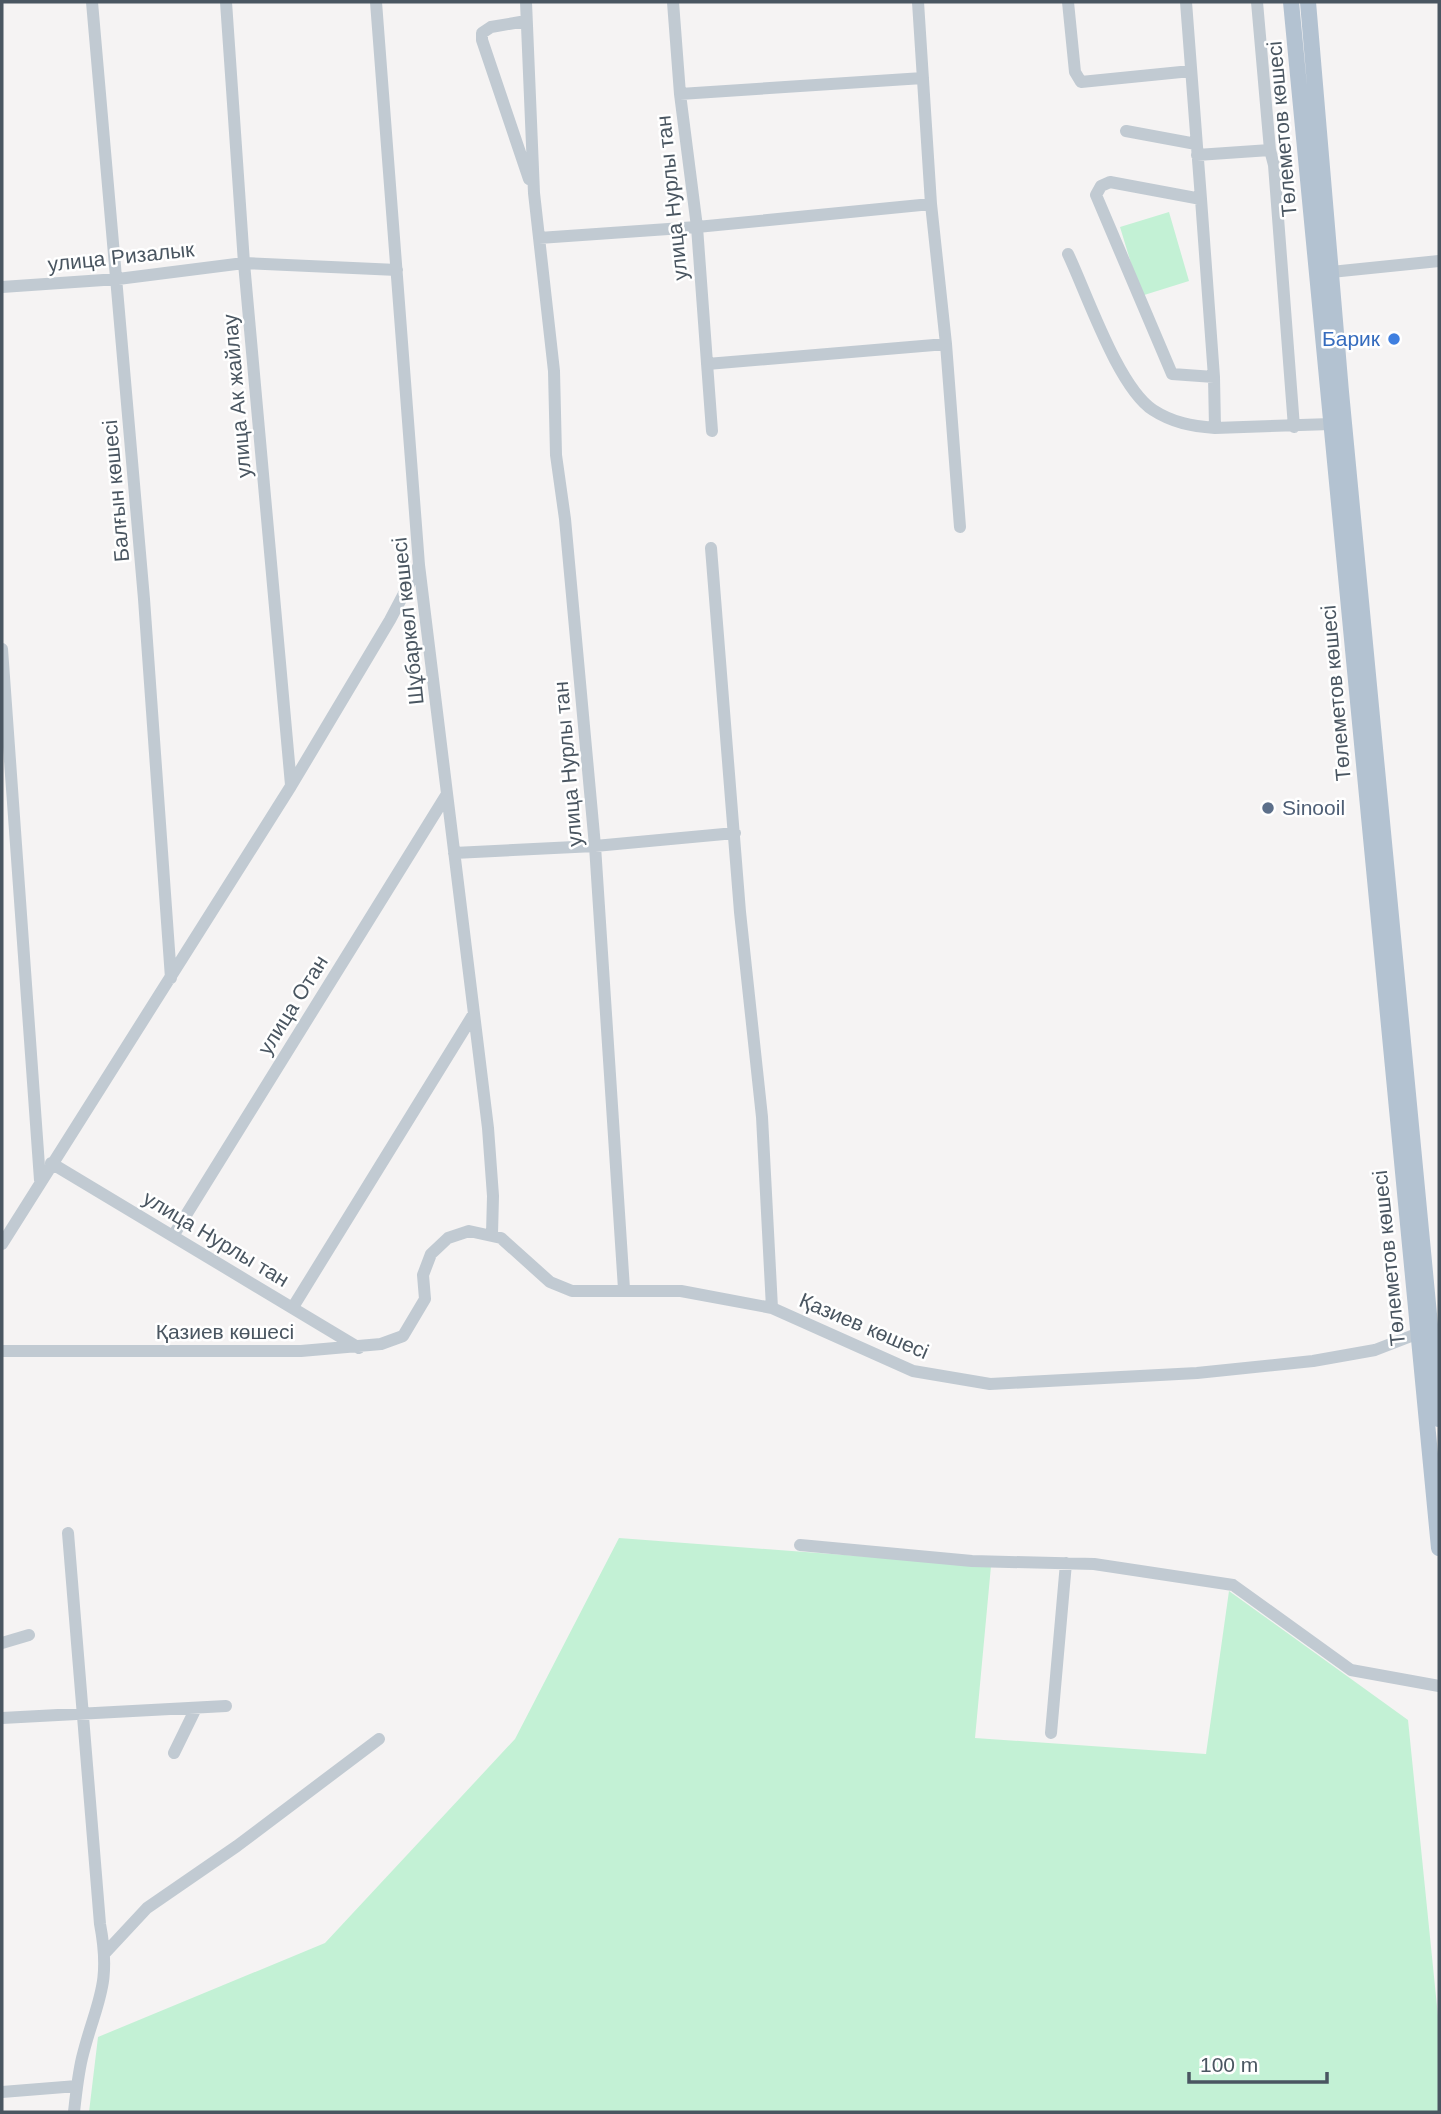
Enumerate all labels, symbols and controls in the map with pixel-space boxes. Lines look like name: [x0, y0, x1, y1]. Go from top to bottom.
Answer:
street label: Төлеметов көшесі: [1262, 40, 1301, 218]
street label: улица Нурлы тан: [651, 114, 692, 282]
street label: улица Ризалык: [47, 237, 196, 276]
street label: улица Ак жайлау: [218, 313, 255, 479]
place label: Барик: [1322, 327, 1381, 350]
marker: Барик: [1386, 331, 1402, 347]
street label: Балғын көшесі: [98, 419, 133, 563]
street label: Шұбаркөл көшесі: [387, 536, 428, 706]
street label: Төлеметов көшесі: [1316, 604, 1355, 782]
street label: улица Нурлы тан: [549, 680, 586, 848]
place label: Sinooil: [1282, 796, 1345, 819]
marker: Sinooil: [1260, 800, 1276, 816]
street label: улица Отан: [253, 951, 332, 1059]
street label: Төлеметов көшесі: [1368, 1169, 1409, 1347]
street label: улица Нурлы тан: [139, 1186, 293, 1291]
street label: Қазиев көшесі: [796, 1288, 932, 1363]
street label: Қазиев көшесі: [156, 1320, 294, 1343]
scale bar: [1189, 2040, 1327, 2084]
text: 100 m: [1200, 2053, 1258, 2076]

